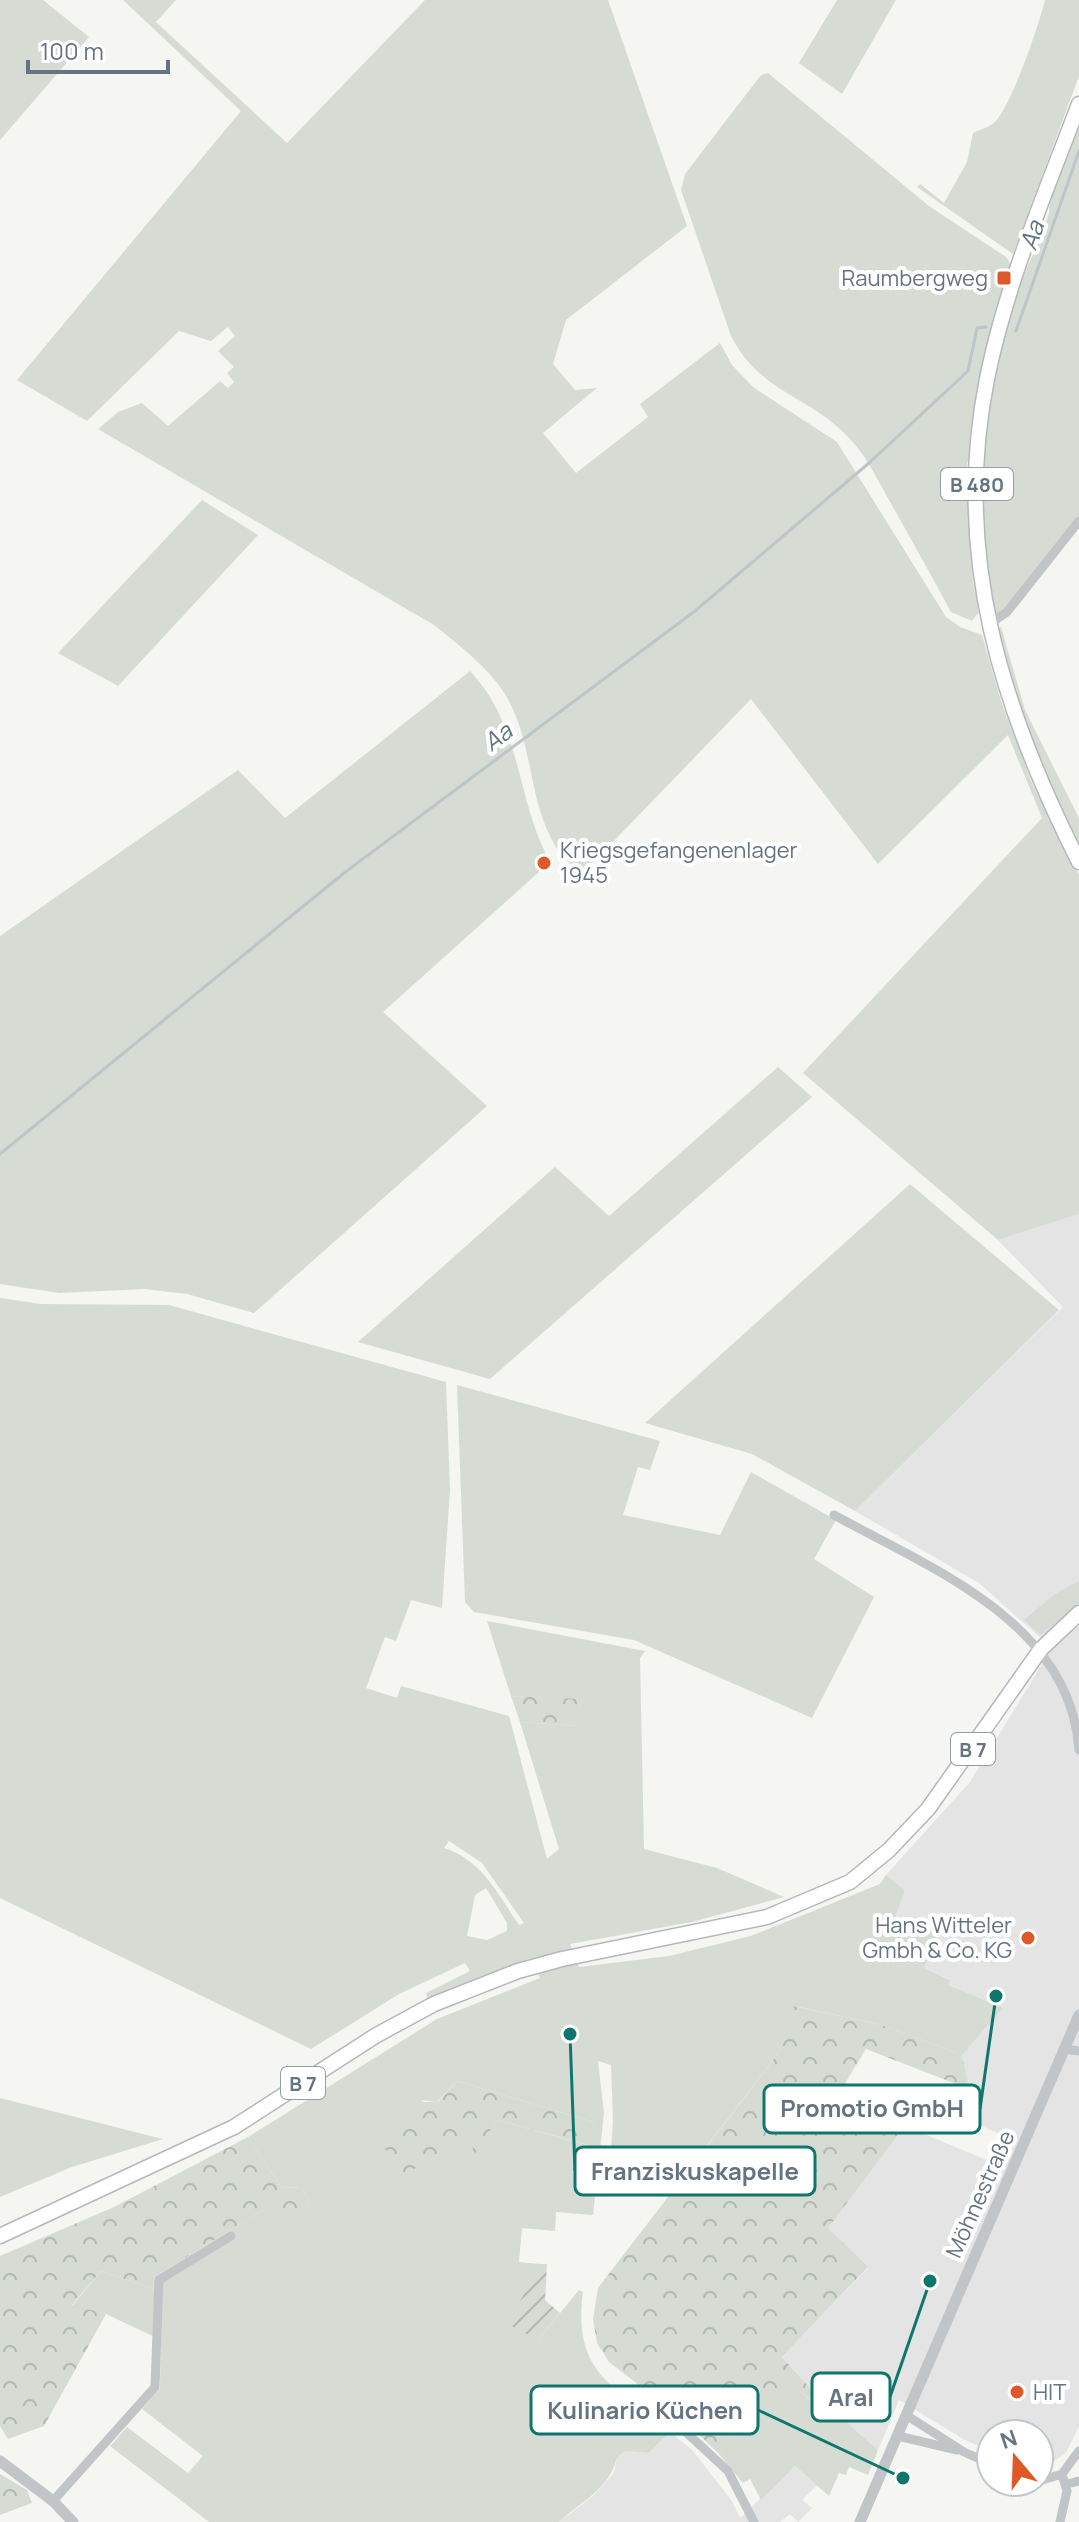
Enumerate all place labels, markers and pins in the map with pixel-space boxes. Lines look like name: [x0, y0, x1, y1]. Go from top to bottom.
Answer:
place label: Raumbergweg: [841, 263, 988, 293]
marker: Raumbergweg: [995, 269, 1013, 287]
place label: Kriegsgefangenenlager 1945: [560, 835, 798, 890]
marker: Kriegsgefangenenlager 1945: [535, 854, 553, 872]
place label: Hans Witteler Gmbh & Co. KG: [862, 1910, 1012, 1965]
marker: Hans Witteler Gmbh & Co. KG: [1019, 1929, 1037, 1947]
callout: Promotio GmbH: [764, 2085, 980, 2133]
callout: Franziskuskapelle: [575, 2147, 815, 2195]
callout: Aral: [812, 2373, 890, 2421]
place label: HIT: [1033, 2377, 1066, 2407]
marker: HIT: [1008, 2383, 1026, 2401]
callout: Kulinario Küchen: [531, 2386, 758, 2434]

